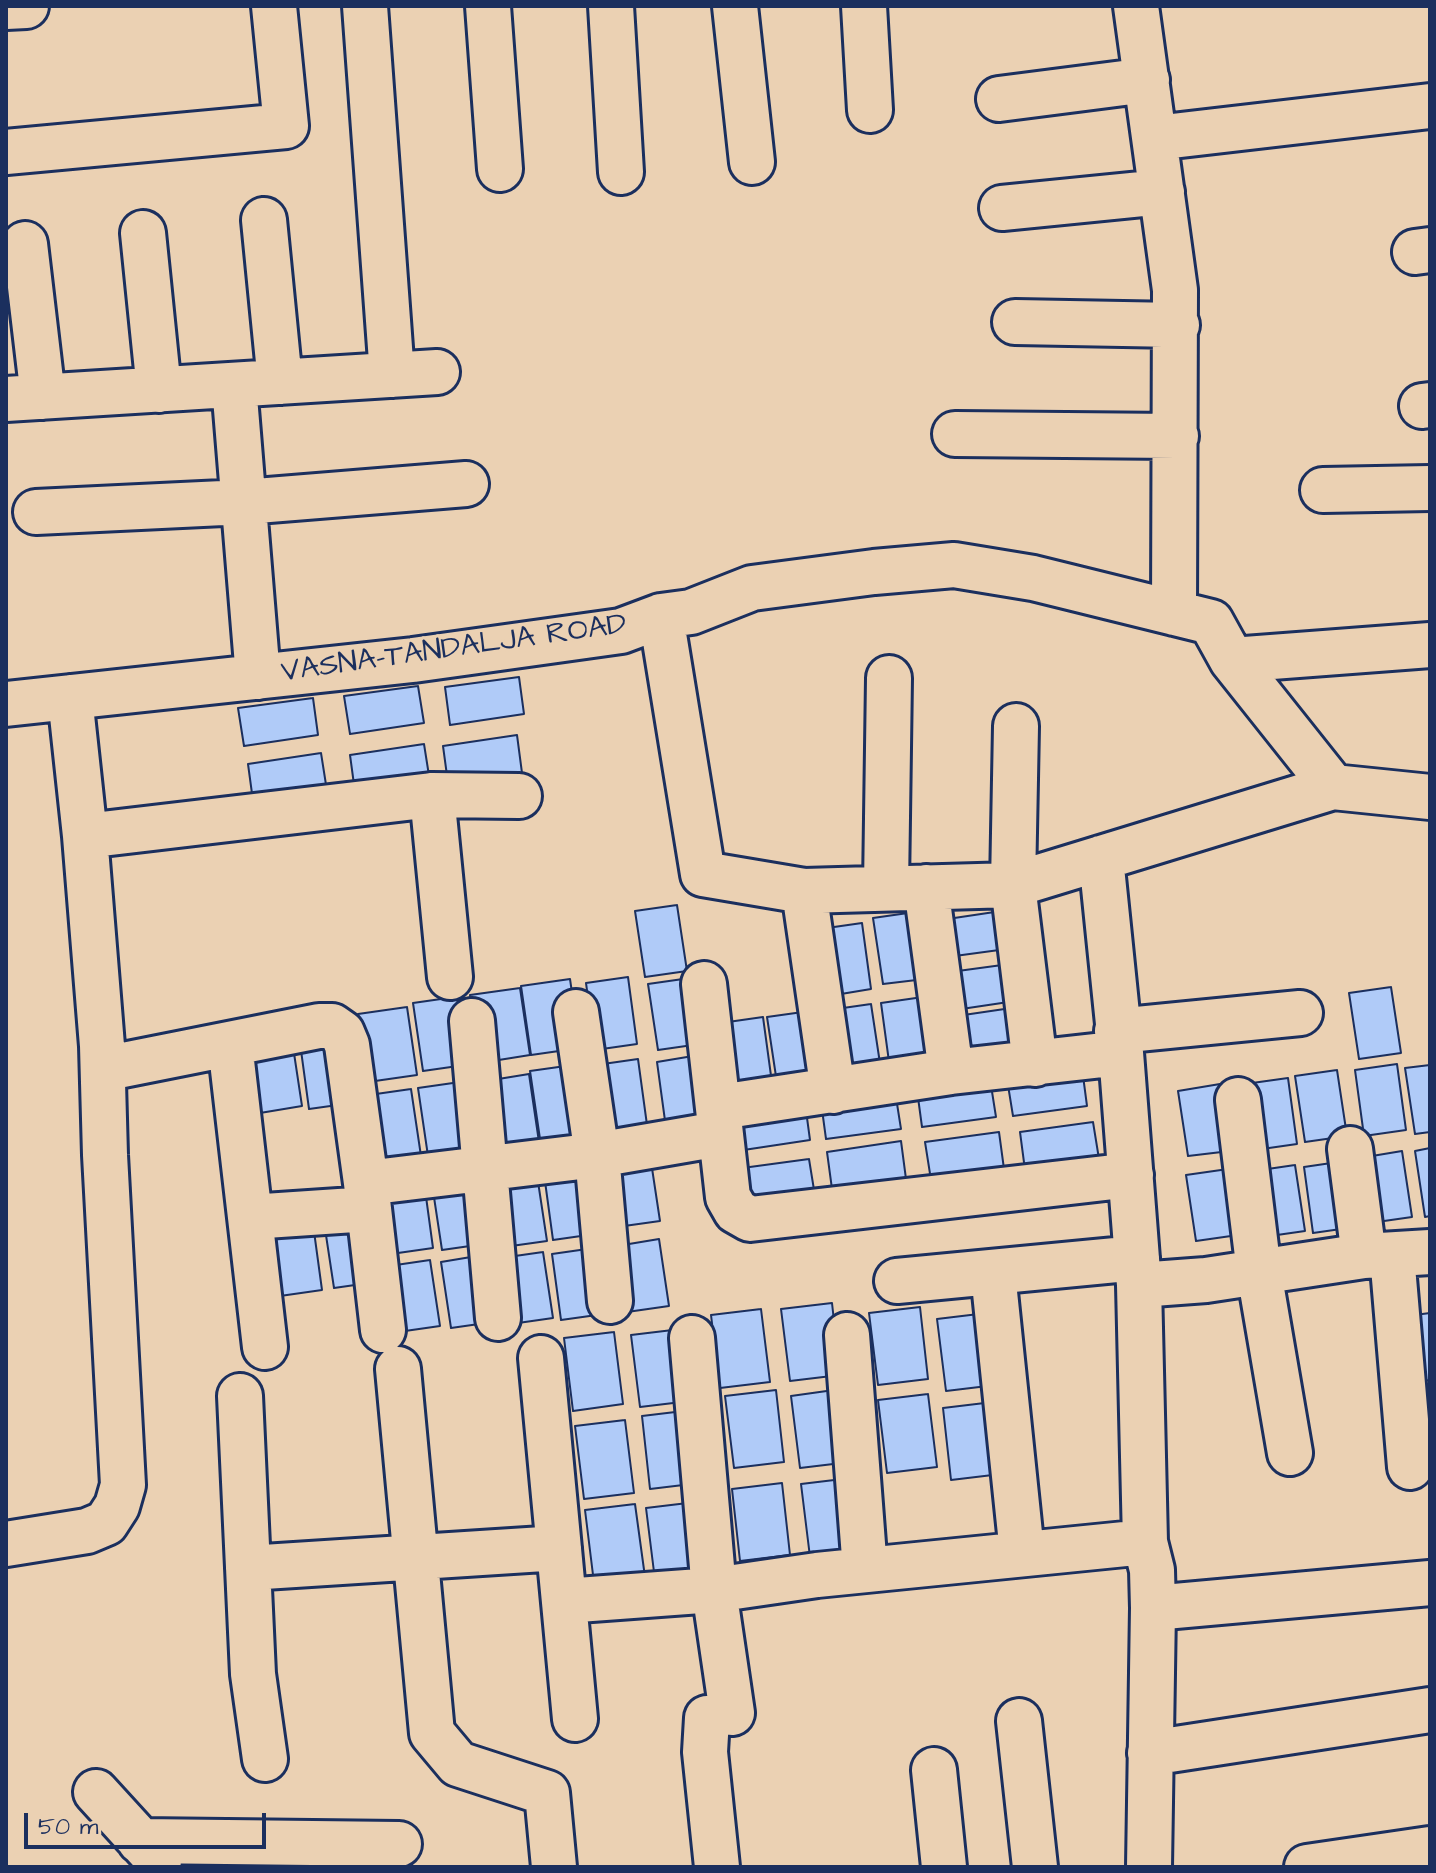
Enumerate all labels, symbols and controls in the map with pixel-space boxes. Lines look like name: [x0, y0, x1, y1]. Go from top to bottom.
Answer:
street label: VASNA-TANDALJA ROAD: [279, 608, 629, 692]
scale bar: [28, 1797, 270, 1847]
text: 50 m: [38, 1810, 98, 1844]

